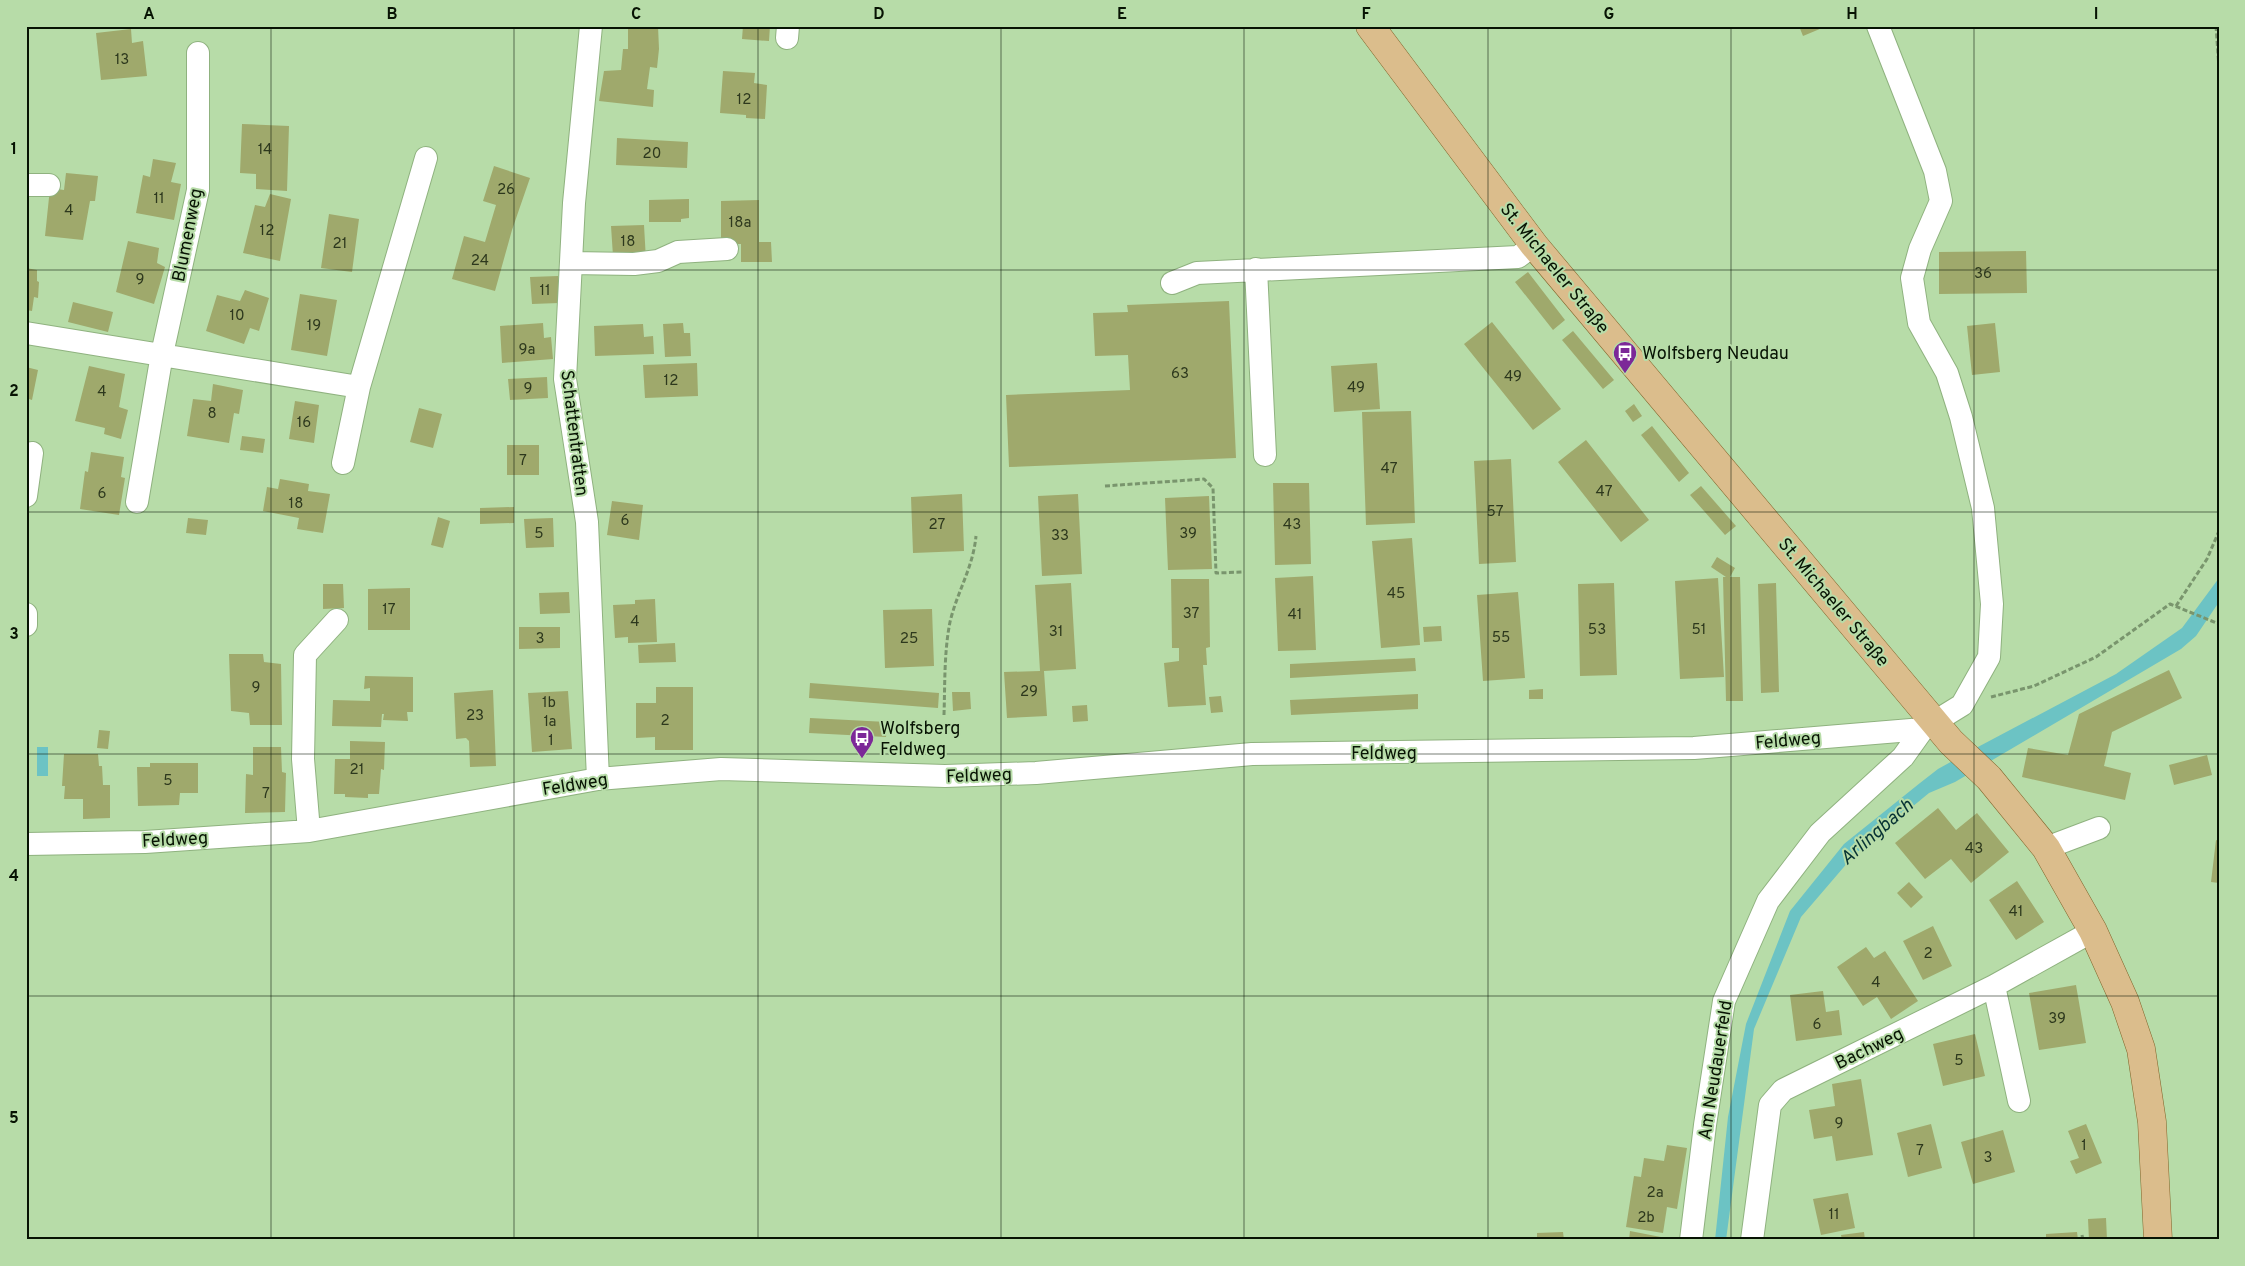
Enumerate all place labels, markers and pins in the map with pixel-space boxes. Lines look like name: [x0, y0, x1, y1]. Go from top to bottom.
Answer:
bus stop icon: Wolfsberg Neudau: [1612, 340, 1638, 374]
place label: Wolfsberg Neudau: [1642, 343, 1789, 366]
place label: Wolfsberg Feldweg: [880, 718, 960, 762]
bus stop icon: Wolfsberg Feldweg: [849, 725, 875, 759]

